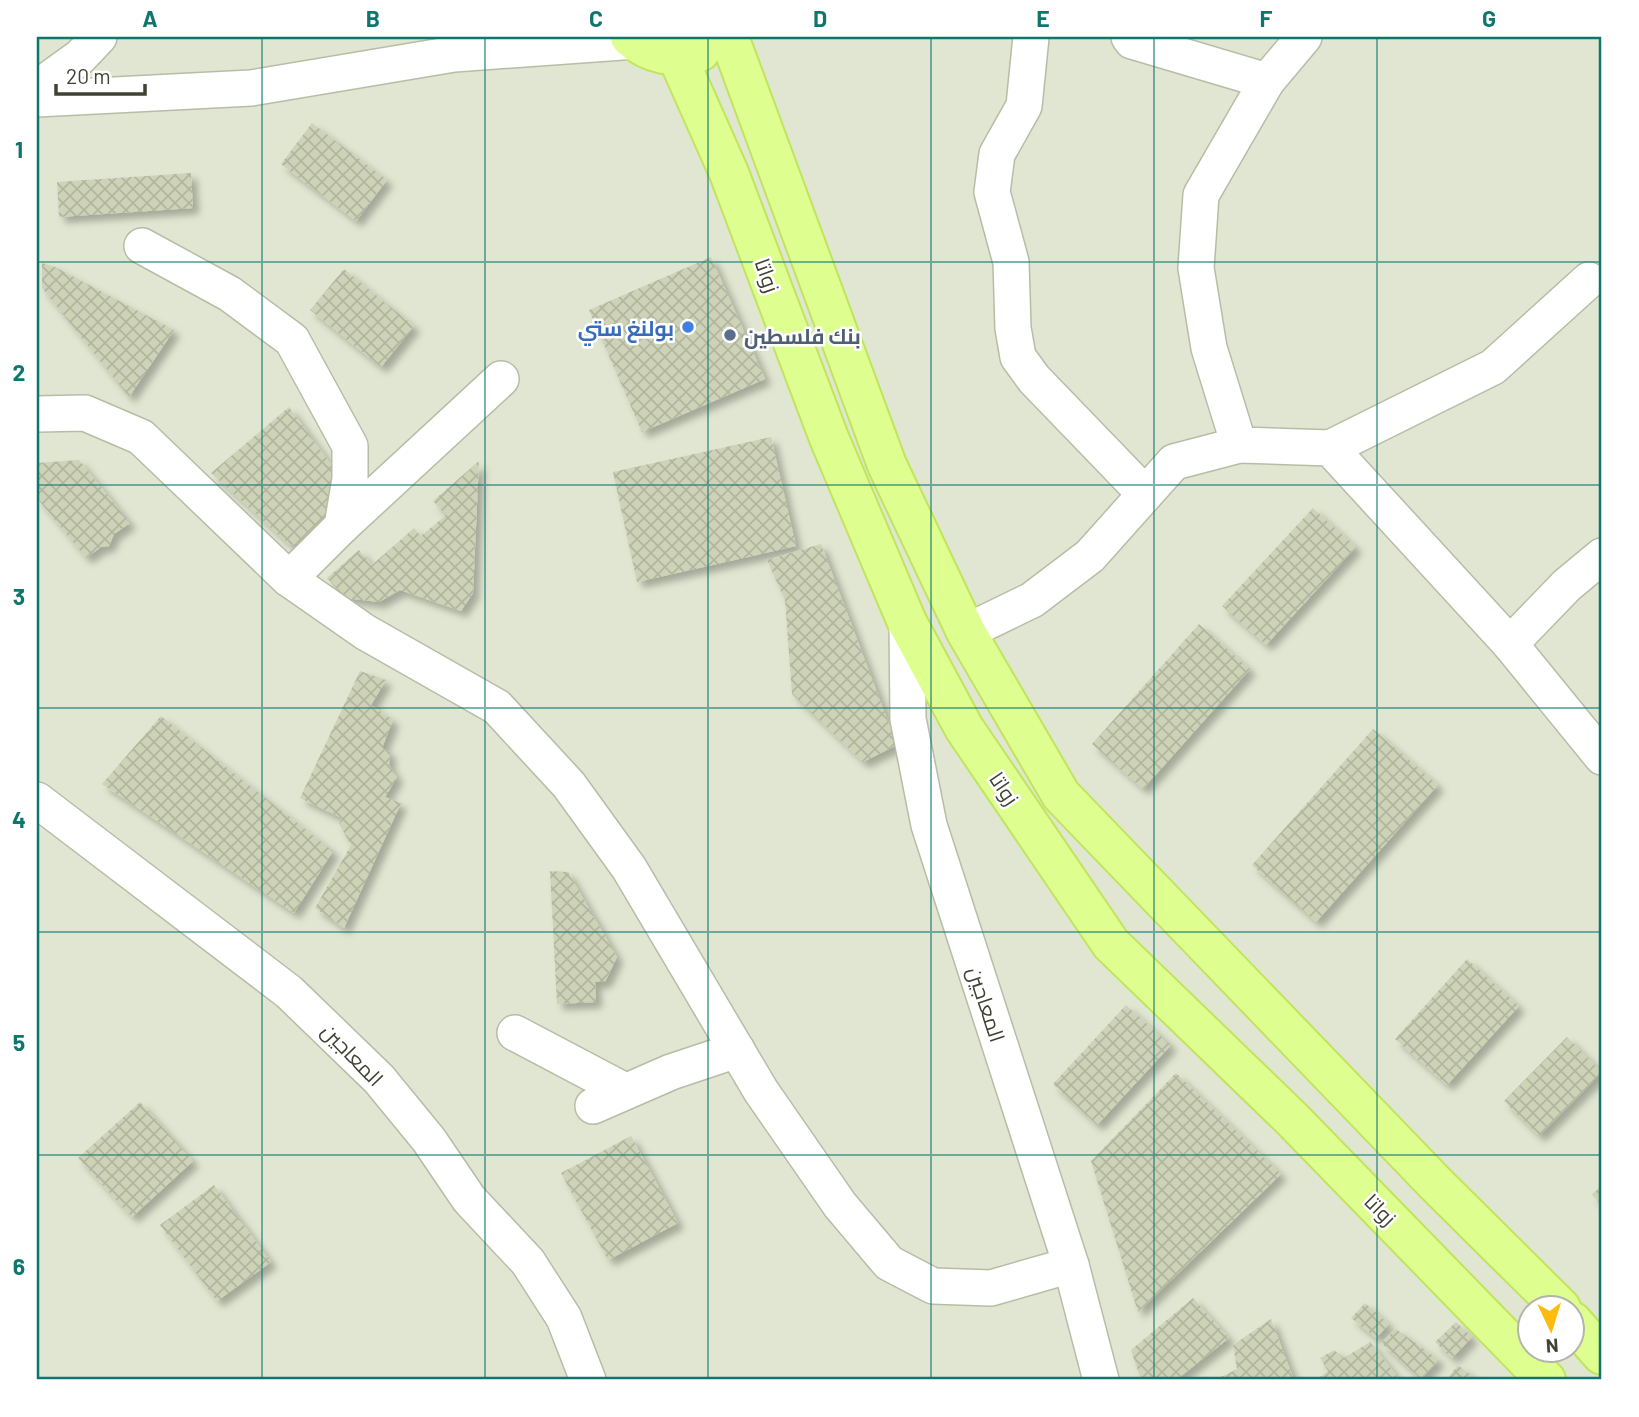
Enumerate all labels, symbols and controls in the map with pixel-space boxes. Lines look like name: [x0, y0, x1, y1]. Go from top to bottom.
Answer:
text: A: [142, 4, 158, 32]
text: B: [366, 4, 380, 32]
text: C: [589, 4, 603, 32]
text: D: [813, 4, 827, 32]
text: E: [1036, 4, 1050, 32]
text: F: [1260, 4, 1273, 32]
text: G: [1482, 4, 1496, 32]
scale bar: [56, 52, 145, 96]
text: 20 m: [66, 63, 111, 88]
text: 1: [15, 135, 23, 163]
street label: زواتا: [749, 255, 786, 296]
place label: بولنغ ستي: [578, 315, 674, 346]
marker: بولنغ ستي: [680, 319, 696, 335]
place label: بنك فلسطين: [744, 323, 861, 349]
marker: بنك فلسطين: [722, 327, 738, 343]
text: 2: [13, 358, 25, 386]
text: 3: [13, 582, 25, 610]
street label: زواتا: [984, 767, 1025, 810]
text: 4: [12, 805, 26, 833]
street label: المعاجين: [961, 963, 1011, 1045]
street label: المعاجين: [316, 1017, 389, 1092]
text: 5: [13, 1028, 25, 1056]
street label: زواتا: [1359, 1188, 1402, 1231]
text: 6: [13, 1252, 25, 1280]
north arrow: [1516, 1294, 1586, 1364]
text: N: [1545, 1335, 1559, 1358]

